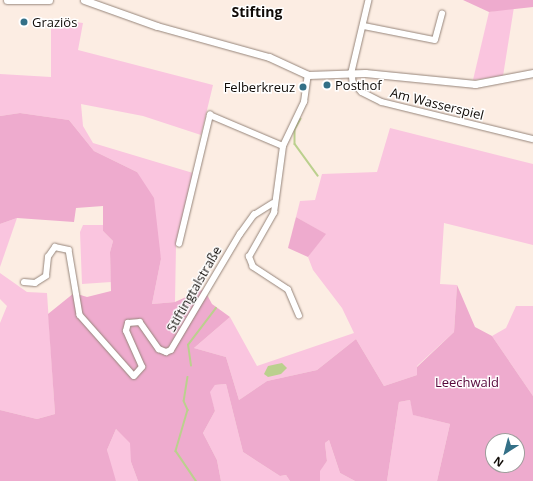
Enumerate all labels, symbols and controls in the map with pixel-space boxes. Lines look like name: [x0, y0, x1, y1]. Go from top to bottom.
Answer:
district label: Stifting: [232, 4, 282, 20]
place label: Graziös: [32, 14, 77, 30]
marker: Graziös: [19, 17, 29, 27]
place label: Posthof: [335, 77, 382, 93]
place label: Felberkreuz: [224, 79, 295, 95]
marker: Posthof: [322, 80, 332, 90]
marker: Felberkreuz: [298, 82, 308, 92]
street label: Am Wasserspiel: [389, 85, 485, 123]
street label: Stiftingtalstraße: [163, 243, 225, 335]
park label: Leechwald: [435, 374, 499, 390]
north arrow: [485, 433, 525, 473]
text: N: [490, 454, 506, 471]

